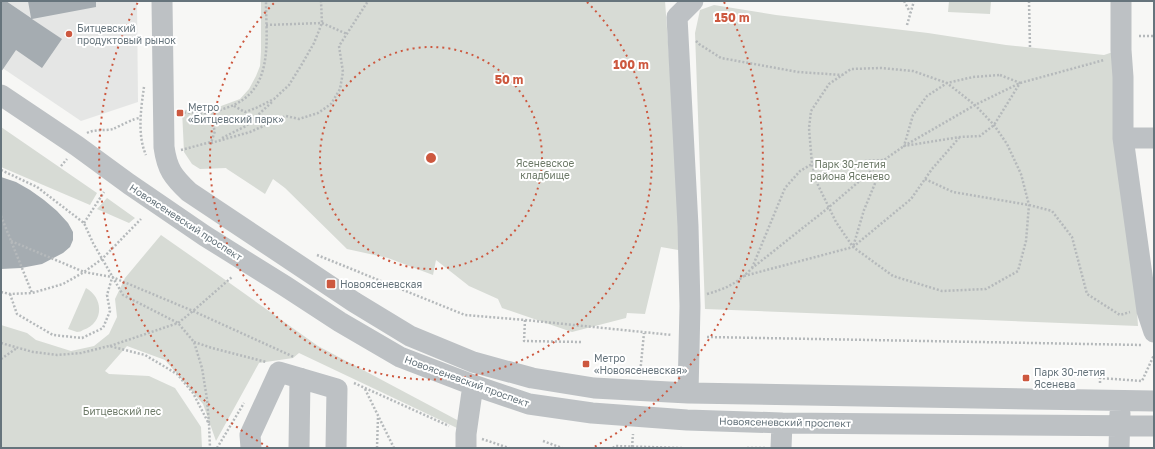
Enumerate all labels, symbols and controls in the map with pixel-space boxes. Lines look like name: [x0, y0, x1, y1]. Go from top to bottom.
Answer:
text: 150 m: [715, 10, 749, 25]
place label: Битцевский продуктовый рынок: [77, 22, 176, 46]
marker: Битцевский продуктовый рынок: [64, 29, 74, 39]
text: 100 m: [613, 57, 649, 72]
text: 50 m: [495, 72, 523, 87]
place label: Метро «Битцевский парк»: [188, 101, 284, 125]
marker: Метро «Битцевский парк»: [175, 108, 185, 118]
centre of rings: [424, 151, 438, 165]
park label: Ясеневское кладбище: [516, 157, 574, 181]
park label: Парк 30-летия района Ясенево: [810, 158, 890, 182]
street label: Новоясеневский проспект: [128, 181, 245, 263]
marker: Новоясеневская: [325, 278, 337, 290]
place label: Новоясеневская: [340, 278, 422, 290]
place label: Метро «Новоясеневская»: [594, 352, 688, 376]
street label: Новоясеневский проспект: [403, 353, 531, 409]
marker: Метро «Новоясеневская»: [581, 359, 591, 369]
place label: Парк 30-летия Ясенева: [1034, 366, 1105, 390]
marker: Парк 30-летия Ясенева: [1021, 373, 1031, 383]
park label: Битцевский лес: [83, 405, 162, 417]
street label: Новоясеневский проспект: [719, 415, 851, 429]

